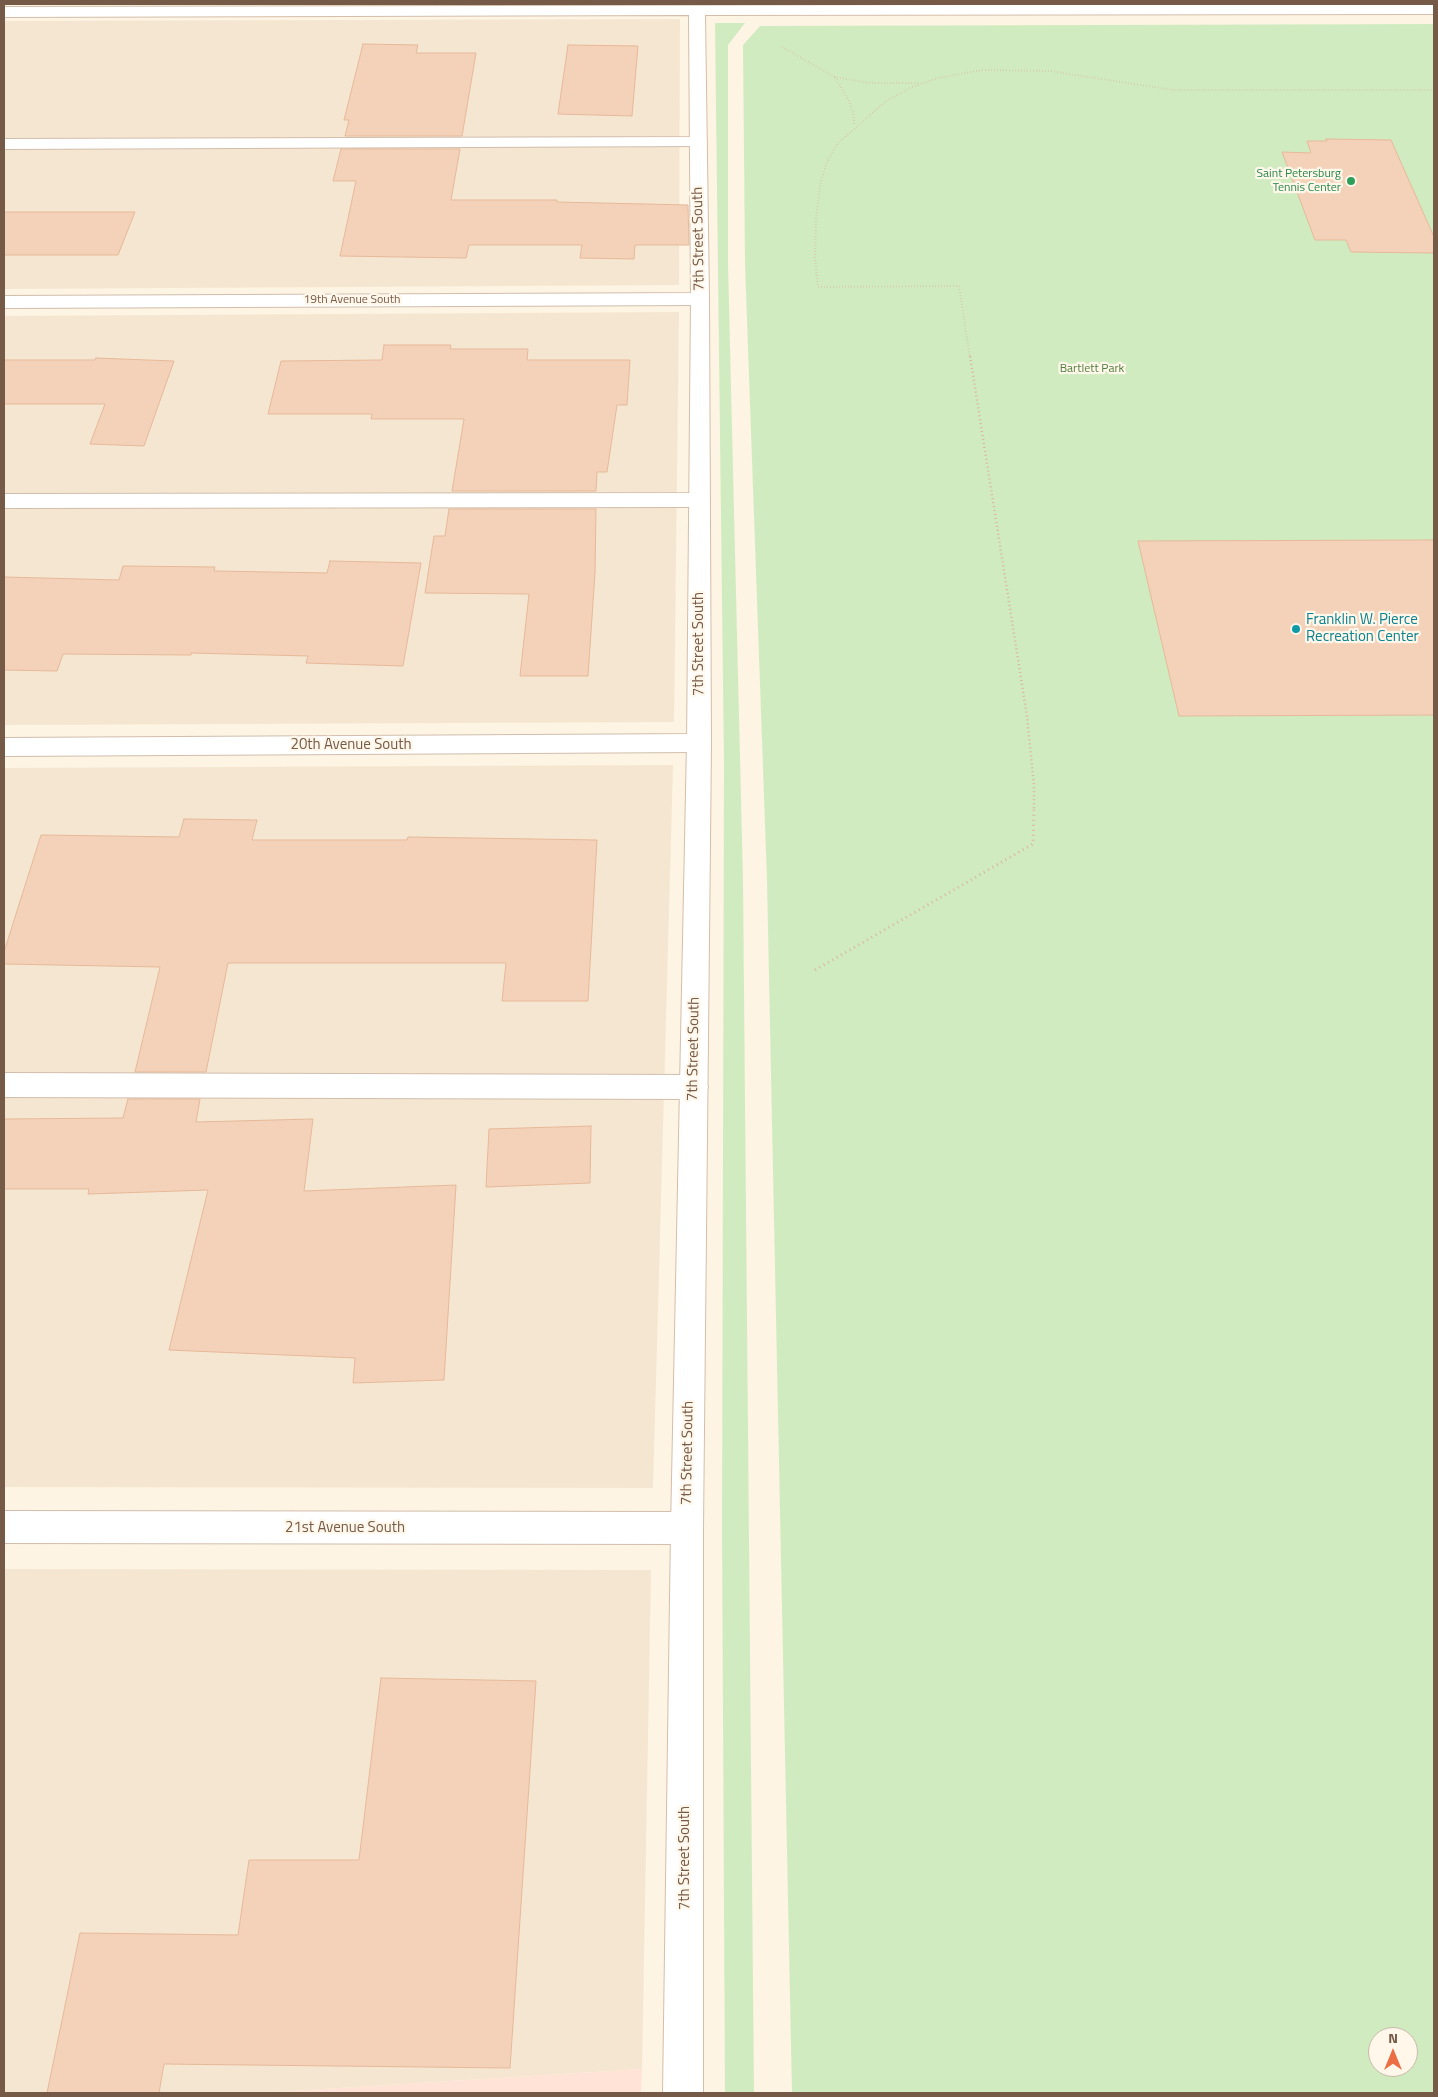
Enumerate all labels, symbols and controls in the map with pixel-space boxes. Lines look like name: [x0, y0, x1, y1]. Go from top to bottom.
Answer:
place label: Saint Petersburg Tennis Center: [1257, 167, 1341, 195]
marker: Saint Petersburg Tennis Center: [1345, 175, 1357, 187]
street label: 7th Street South: [689, 187, 709, 291]
street label: 19th Avenue South: [304, 293, 400, 307]
park label: Bartlett Park: [1060, 362, 1124, 376]
street label: 7th Street South: [690, 592, 708, 696]
place label: Franklin W. Pierce Recreation Center: [1306, 611, 1419, 646]
marker: Franklin W. Pierce Recreation Center: [1290, 623, 1302, 635]
street label: 20th Avenue South: [291, 736, 411, 754]
street label: 7th Street South: [684, 997, 704, 1101]
street label: 7th Street South: [678, 1401, 698, 1505]
street label: 21st Avenue South: [285, 1519, 405, 1537]
street label: 7th Street South: [676, 1806, 694, 1910]
north arrow: [1368, 2027, 1418, 2077]
text: N: [1388, 2027, 1398, 2048]

